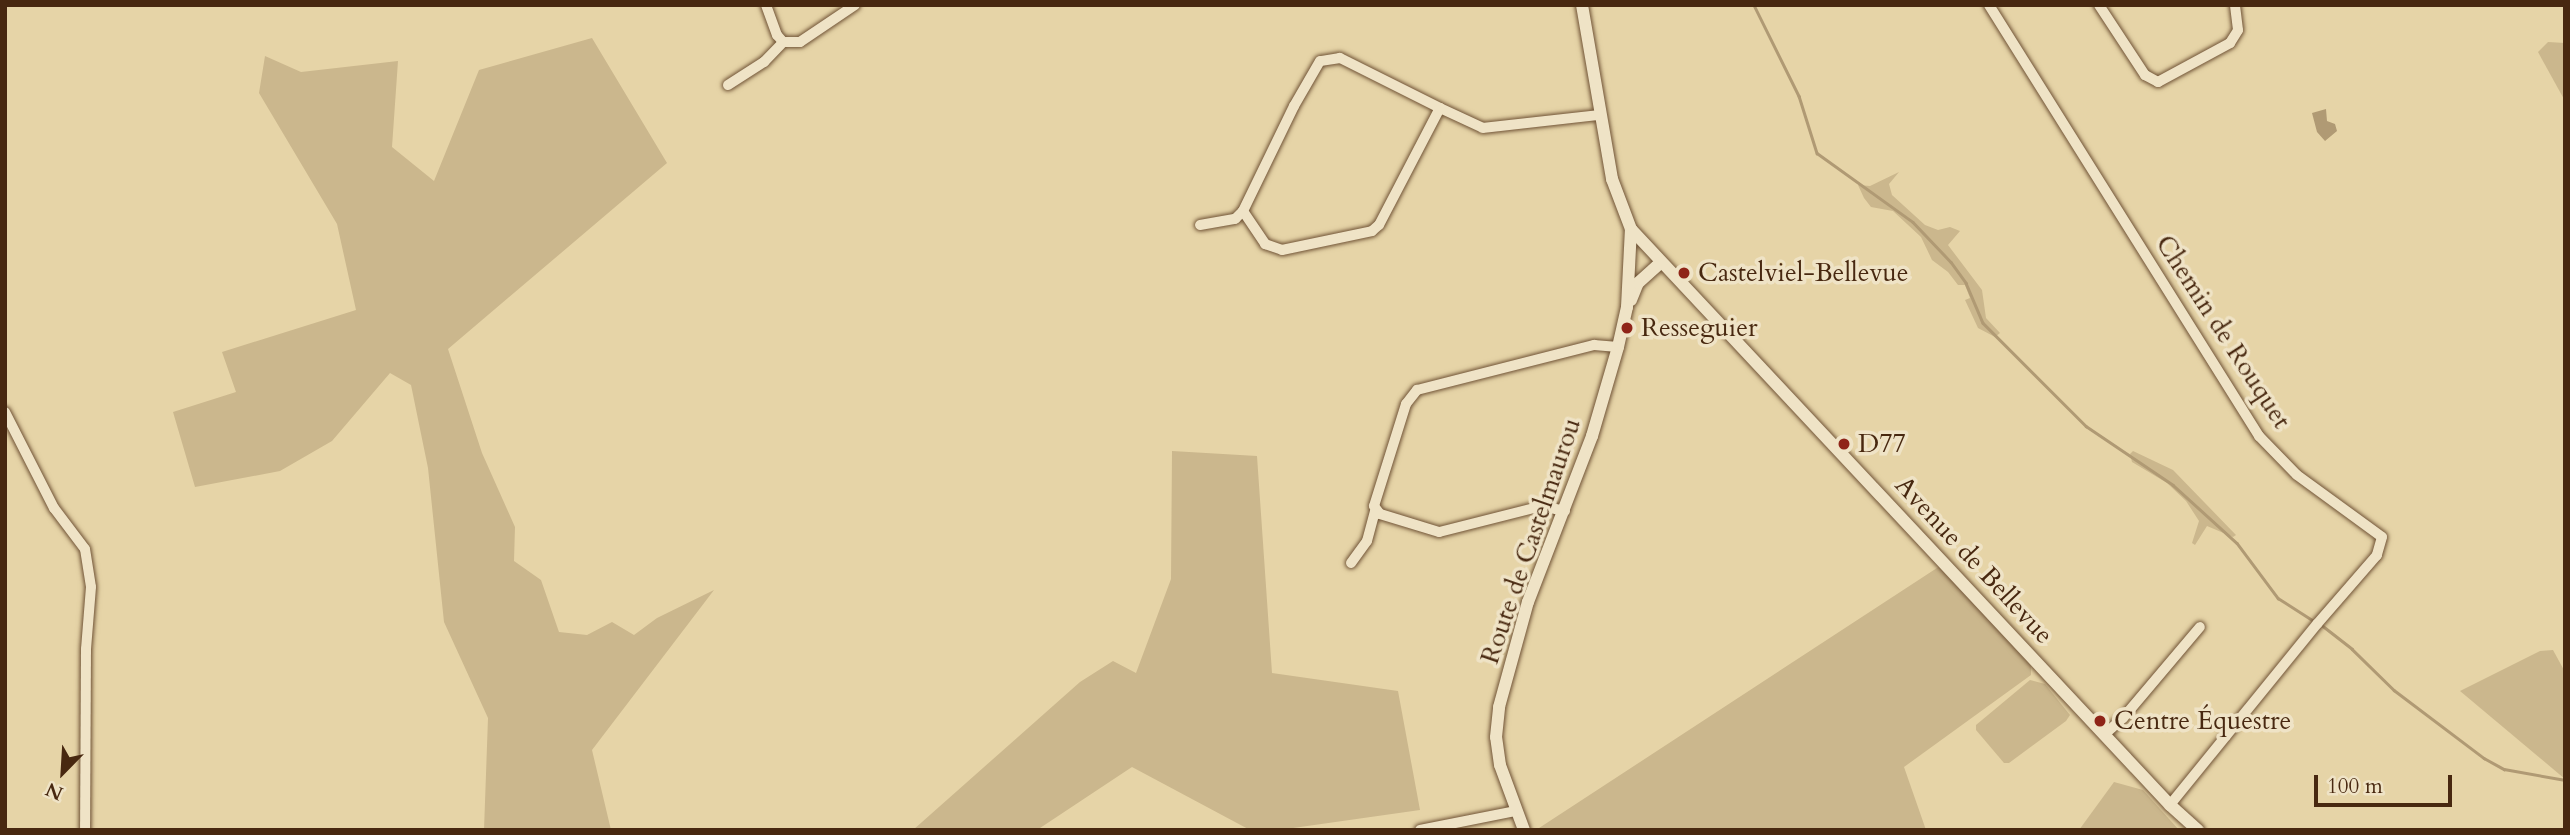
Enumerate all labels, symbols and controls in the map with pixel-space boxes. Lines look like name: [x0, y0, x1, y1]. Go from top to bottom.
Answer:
street label: Chemin de Rouquet: [2149, 229, 2297, 435]
place label: Castelviel-Bellevue: [1698, 257, 1909, 289]
marker: Castelviel-Bellevue: [1676, 265, 1692, 281]
place label: Resseguier: [1641, 312, 1757, 344]
marker: Resseguier: [1619, 320, 1635, 336]
street label: Route de Castelmaurou: [1474, 414, 1588, 668]
place label: D77: [1858, 428, 1906, 460]
marker: D77: [1836, 436, 1852, 452]
street label: Avenue de Bellevue: [1888, 470, 2060, 650]
place label: Centre Équestre: [2114, 705, 2291, 737]
marker: Centre Équestre: [2092, 713, 2108, 729]
north arrow: [28, 737, 98, 807]
scale bar: [2318, 762, 2456, 806]
text: 100 m: [2327, 772, 2383, 801]
text: N: [42, 776, 67, 806]

